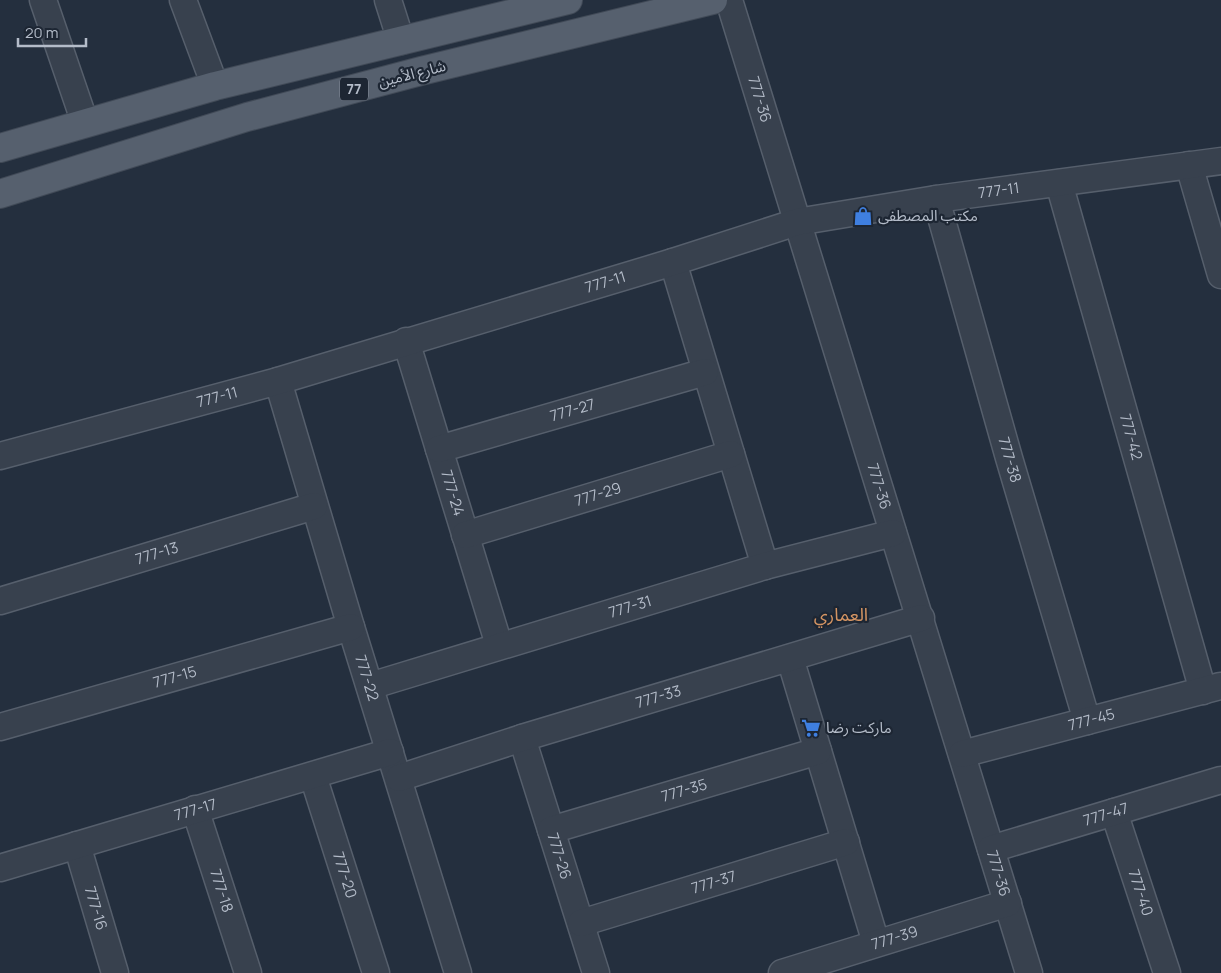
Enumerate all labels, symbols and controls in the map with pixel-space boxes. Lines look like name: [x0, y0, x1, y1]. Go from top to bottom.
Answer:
scale bar: [18, 15, 85, 47]
text: 20 m: [25, 22, 58, 43]
street label: شارع الأمين: [376, 55, 449, 94]
street label: 777-36: [743, 74, 777, 125]
road number: 77: [340, 78, 368, 100]
street label: 777-11: [977, 177, 1021, 203]
shop icon: مكتب المصطفى: [852, 205, 874, 227]
place label: مكتب المصطفى: [878, 205, 978, 226]
street label: 777-11: [583, 266, 628, 298]
street label: 777-11: [194, 381, 240, 412]
street label: 777-27: [547, 393, 597, 426]
street label: 777-42: [1115, 411, 1148, 462]
street label: 777-38: [994, 434, 1027, 485]
street label: 777-36: [862, 461, 896, 512]
street label: 777-24: [436, 467, 470, 519]
street label: 777-29: [572, 477, 624, 511]
street label: 777-13: [133, 537, 181, 569]
street label: 777-31: [606, 590, 654, 623]
district label: العماري: [814, 602, 868, 628]
street label: 777-22: [350, 652, 384, 703]
street label: 777-15: [151, 660, 199, 693]
street label: 777-33: [633, 680, 684, 713]
street label: 777-45: [1066, 703, 1117, 736]
supermarket icon: ماركت رضا: [800, 717, 822, 739]
place label: ماركت رضا: [826, 717, 892, 738]
street label: 777-35: [659, 773, 710, 807]
street label: 777-17: [172, 793, 219, 826]
street label: 777-47: [1081, 797, 1131, 831]
street label: 777-26: [543, 830, 577, 882]
street label: 777-36: [982, 848, 1016, 899]
street label: 777-20: [328, 849, 362, 901]
street label: 777-37: [689, 865, 739, 899]
street label: 777-18: [205, 866, 239, 915]
street label: 777-40: [1124, 867, 1158, 919]
street label: 777-16: [80, 884, 113, 933]
street label: 777-39: [869, 921, 920, 955]

